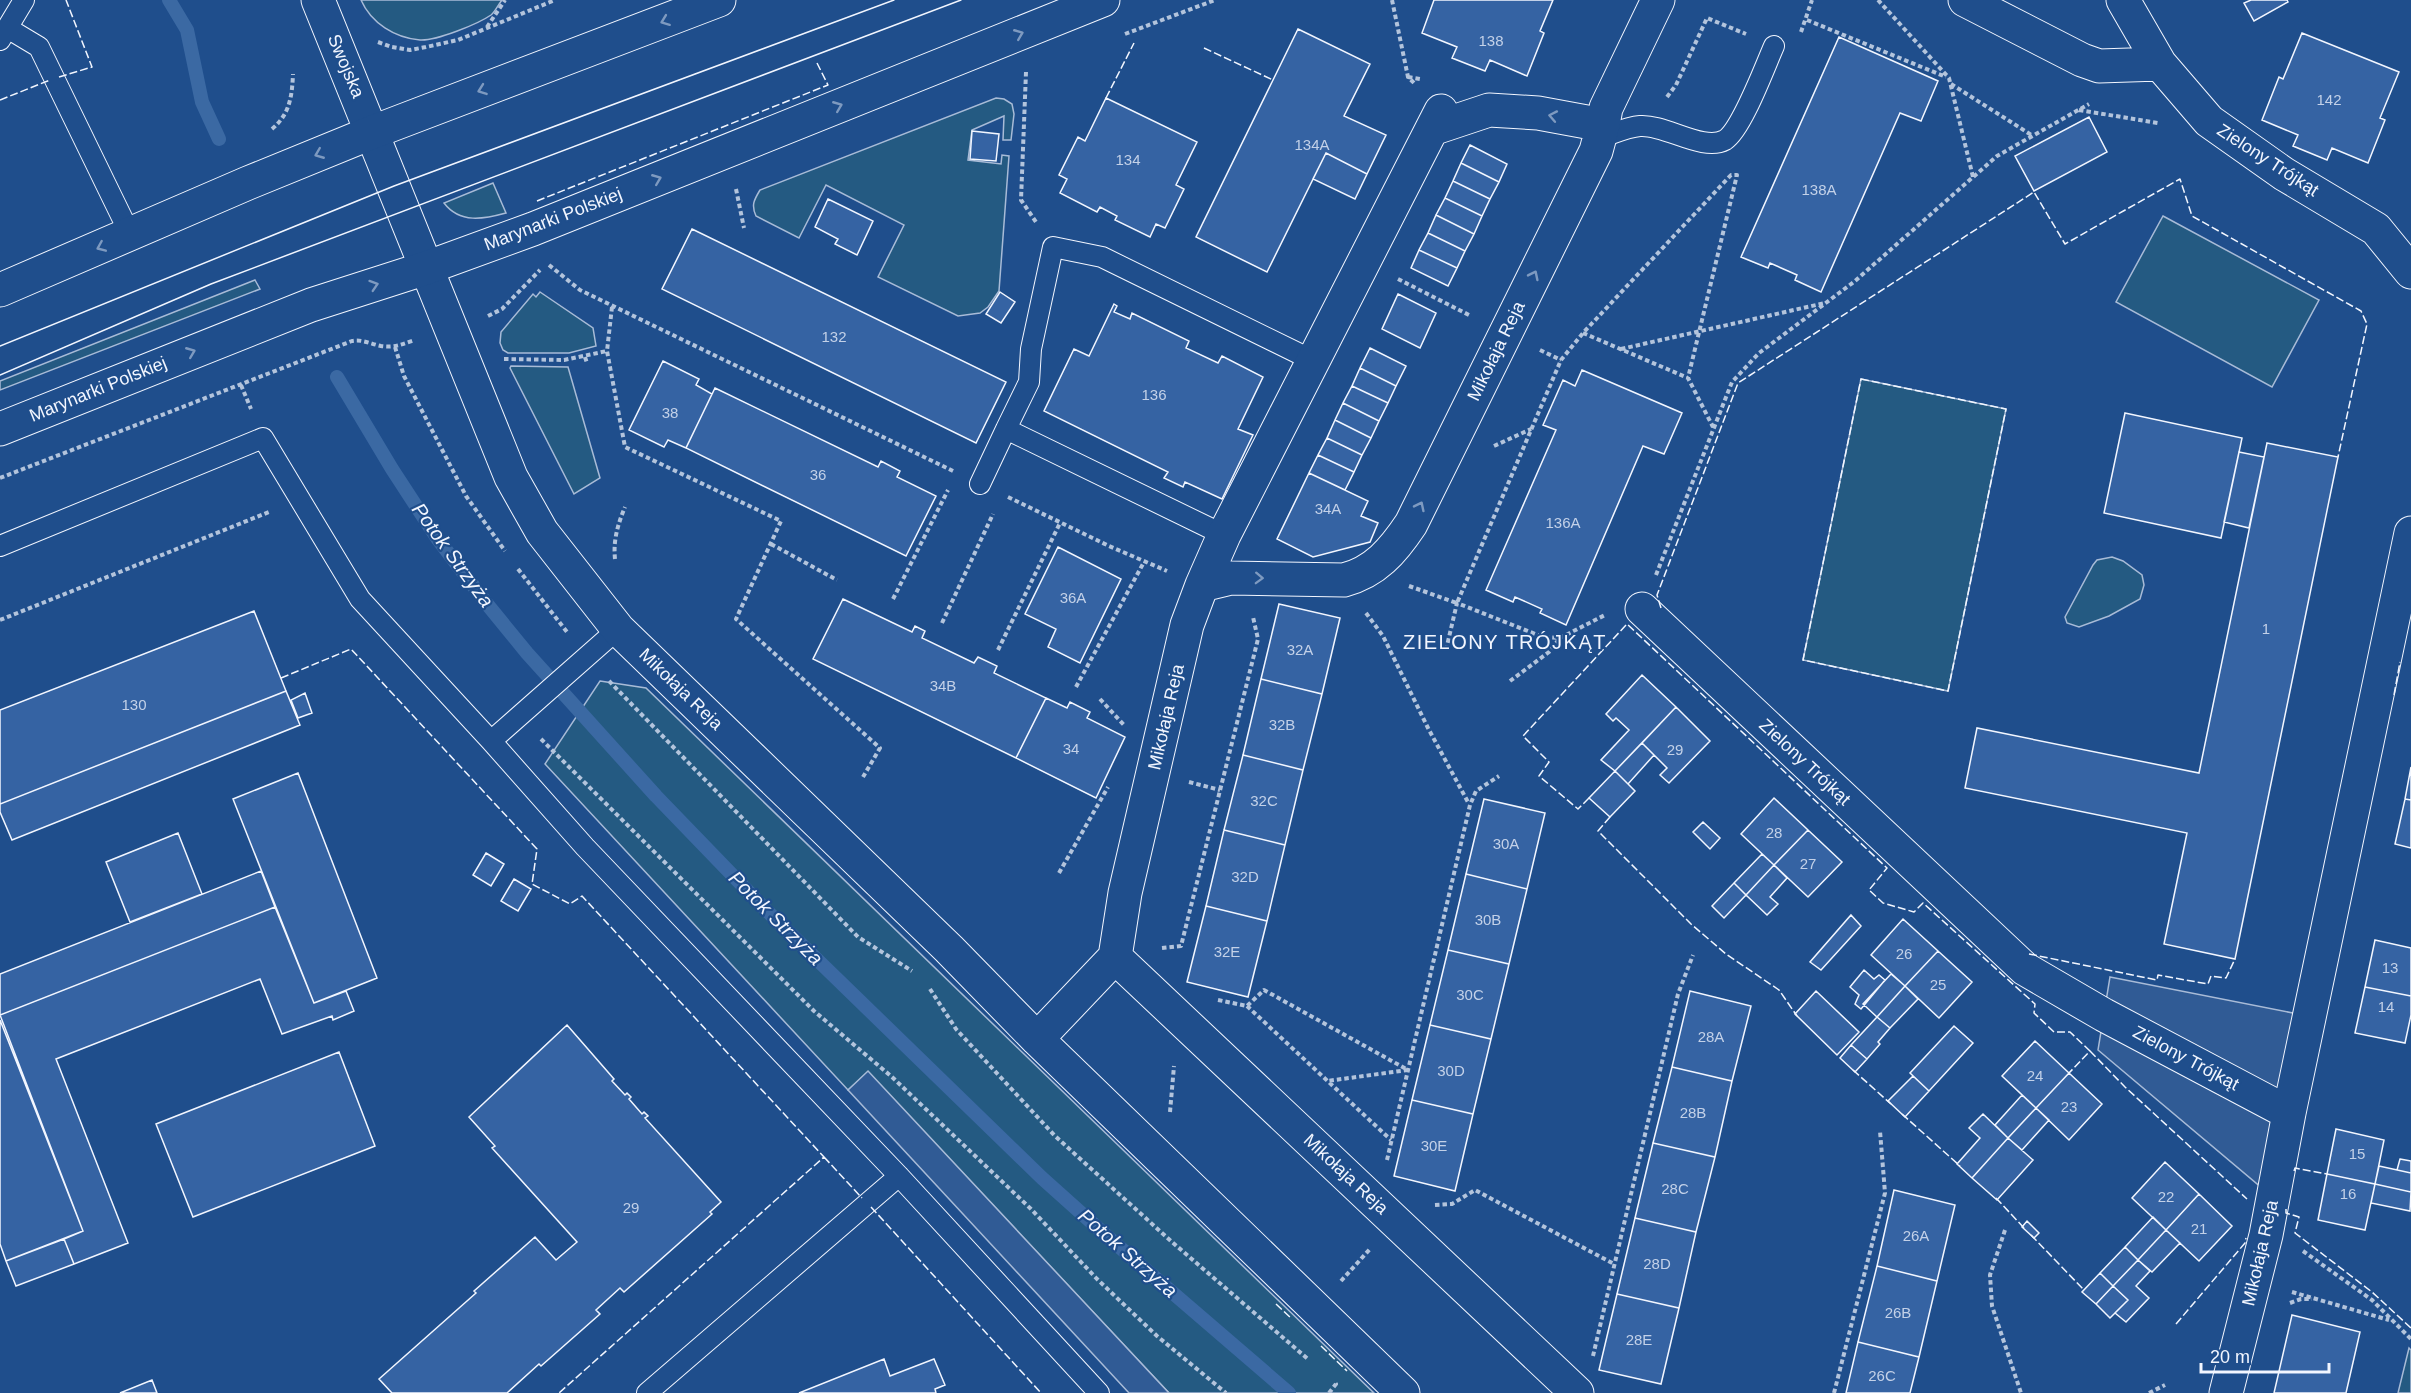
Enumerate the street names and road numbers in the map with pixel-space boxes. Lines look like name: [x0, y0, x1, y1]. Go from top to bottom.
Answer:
street label: Swojska: [324, 31, 369, 102]
street label: Zielony Trójkąt: [2213, 120, 2323, 200]
street label: Marynarki Polskiej: [481, 183, 625, 255]
street label: Mikołaja Reja: [1463, 297, 1529, 404]
street label: Marynarki Polskiej: [27, 352, 169, 426]
street label: Mikołaja Reja: [635, 644, 728, 734]
street label: Mikołaja Reja: [1144, 661, 1188, 772]
street label: Zielony Trójkąt: [1755, 715, 1855, 809]
street label: Zielony Trójkąt: [2130, 1022, 2242, 1094]
street label: Mikołaja Reja: [1300, 1130, 1393, 1219]
street label: Mikołaja Reja: [2238, 1197, 2282, 1308]

